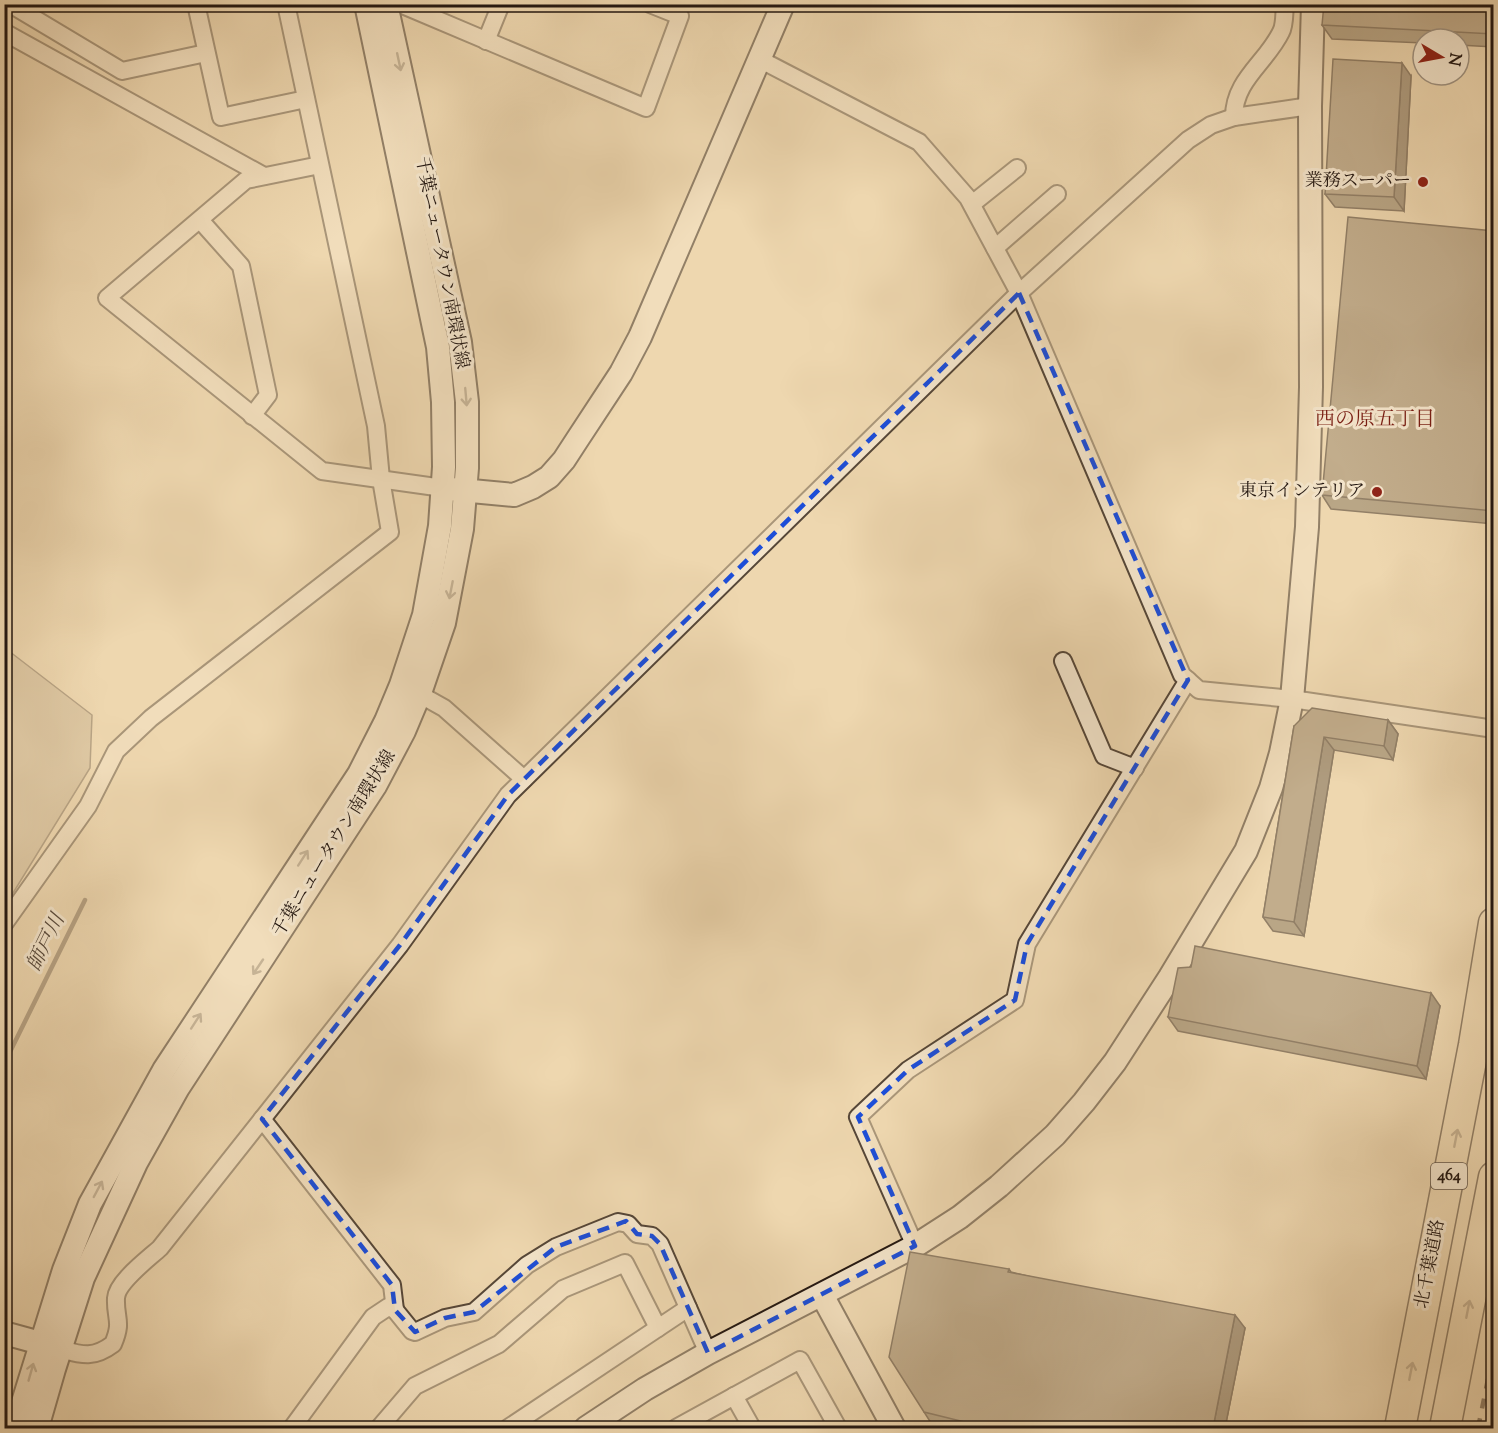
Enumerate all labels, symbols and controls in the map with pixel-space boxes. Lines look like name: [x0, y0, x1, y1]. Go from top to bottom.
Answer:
north arrow: [1411, 27, 1471, 87]
text: N: [1441, 51, 1466, 68]
one-way arrow: [393, 52, 405, 71]
street label: 千葉ニュータウン南環状線: [408, 155, 474, 371]
place label: 業務スーパー: [1305, 169, 1411, 195]
marker: 業務スーパー: [1416, 175, 1430, 189]
one-way arrow: [461, 386, 472, 406]
district label: 西の原五丁目: [1315, 406, 1435, 435]
place label: 東京インテリア: [1239, 479, 1365, 505]
marker: 東京インテリア: [1370, 485, 1384, 499]
one-way arrow: [445, 580, 456, 600]
street label: 千葉ニュータウン南環状線: [267, 746, 403, 942]
one-way arrow: [297, 850, 310, 867]
water label: 師戸川: [21, 908, 74, 976]
one-way arrow: [252, 958, 264, 974]
one-way arrow: [190, 1013, 202, 1030]
one-way arrow: [1451, 1129, 1462, 1149]
road number: 464: [1431, 1163, 1467, 1189]
one-way arrow: [92, 1181, 104, 1199]
street label: 北千葉道路: [1410, 1217, 1452, 1311]
one-way arrow: [1463, 1300, 1474, 1320]
one-way arrow: [1406, 1362, 1417, 1381]
one-way arrow: [26, 1363, 37, 1382]

